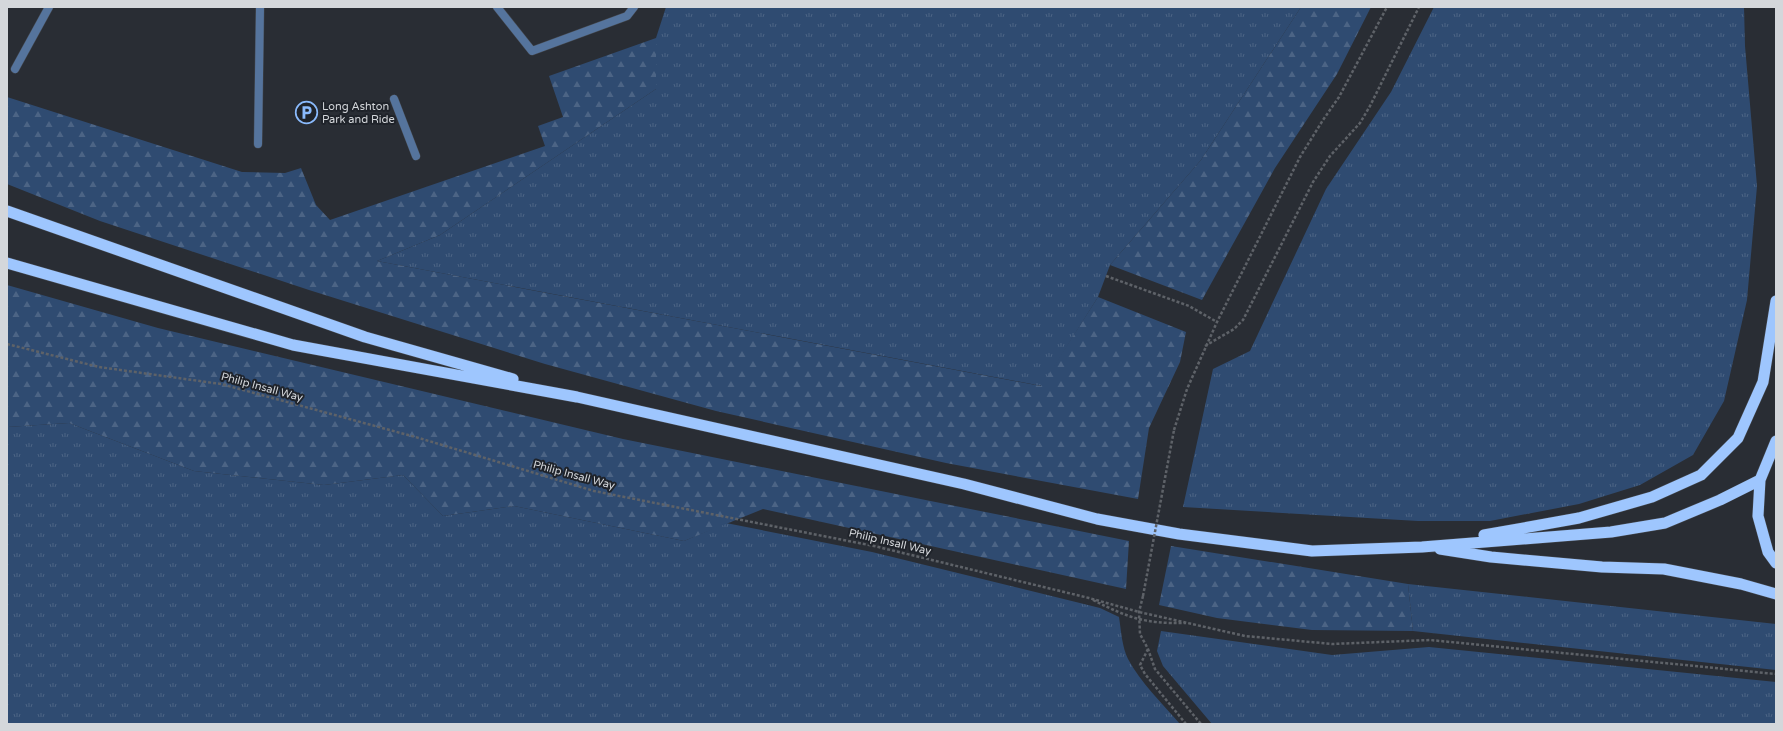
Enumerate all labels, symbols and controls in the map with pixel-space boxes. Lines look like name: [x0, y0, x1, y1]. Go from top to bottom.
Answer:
parking icon: Long Ashton Park and Ride: [294, 99, 320, 125]
place label: Long Ashton Park and Ride: [322, 100, 395, 126]
street label: Philip Insall Way: [220, 370, 304, 404]
street label: Philip Insall Way: [532, 458, 616, 492]
street label: Philip Insall Way: [847, 526, 933, 558]

